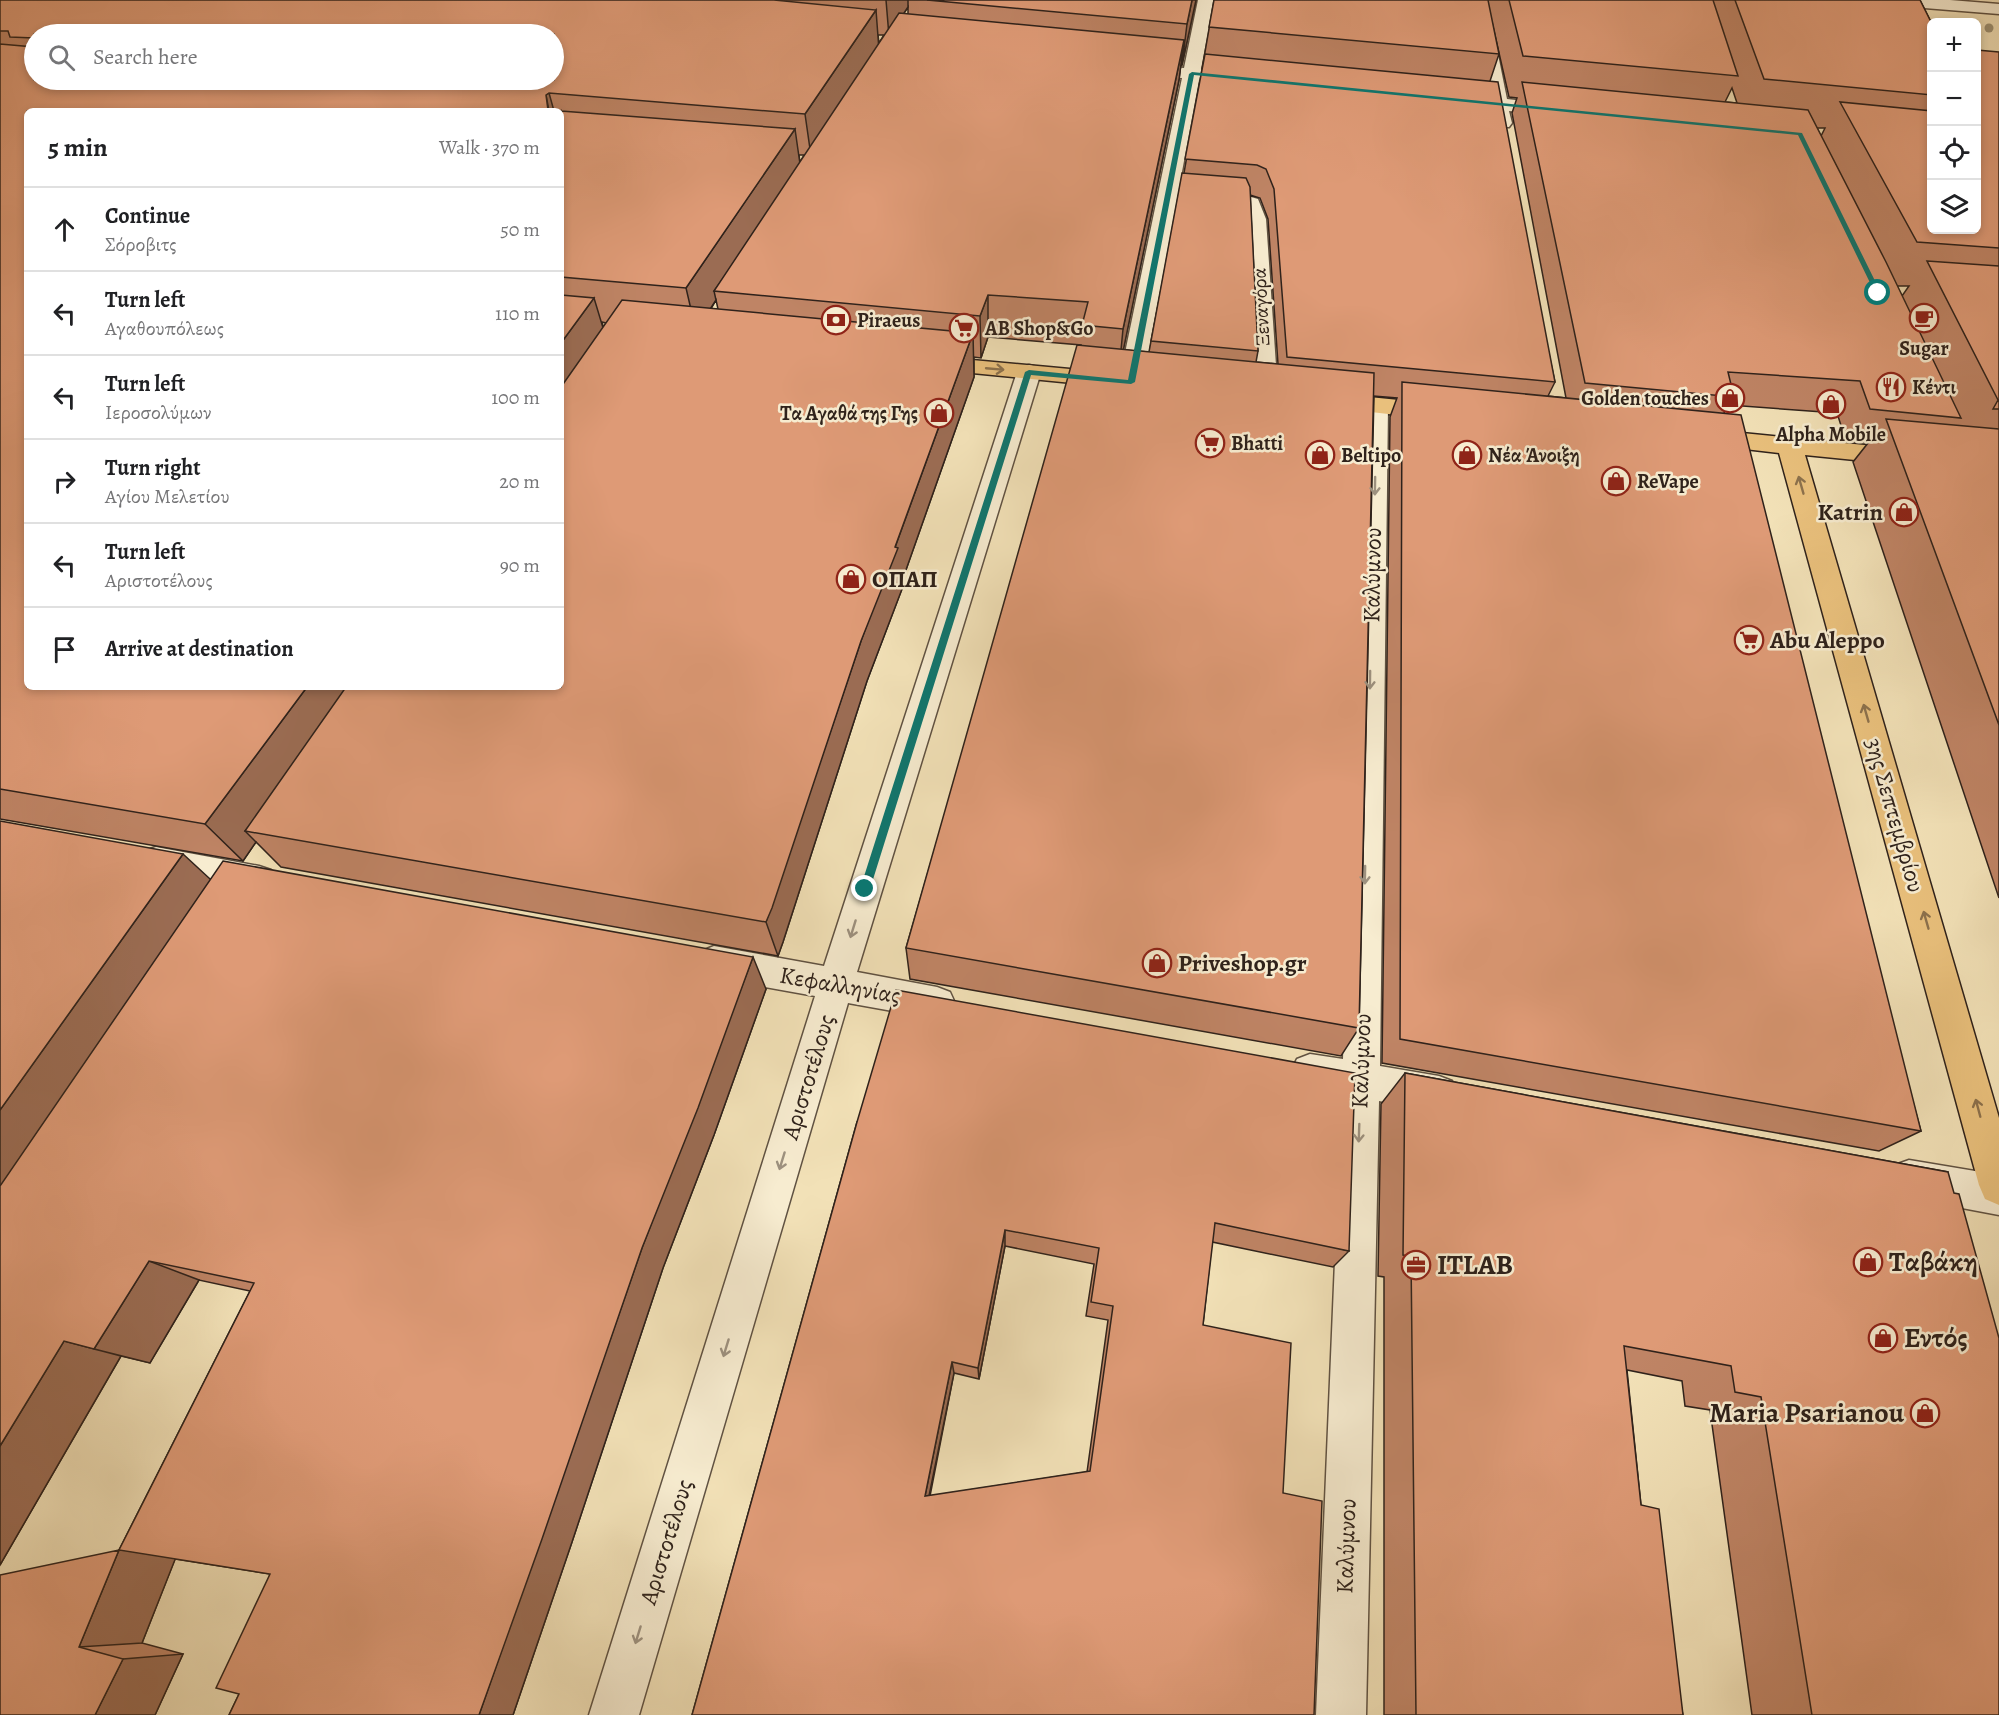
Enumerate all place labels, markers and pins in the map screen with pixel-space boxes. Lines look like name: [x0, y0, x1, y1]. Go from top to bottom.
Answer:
cafe icon: Sugar: [1908, 302, 1940, 334]
bank icon: Piraeus: [820, 304, 852, 336]
place label: Piraeus: [857, 307, 920, 334]
supermarket icon: ΑΒ Shop&Go: [948, 312, 980, 344]
place label: ΑΒ Shop&Go: [984, 315, 1094, 342]
place label: Sugar: [1899, 335, 1949, 362]
restaurant icon: Κέντι: [1875, 371, 1907, 403]
place label: Κέντι: [1912, 374, 1956, 401]
shop icon: Golden touches: [1714, 382, 1746, 414]
place label: Golden touches: [1581, 385, 1709, 412]
shop icon: Alpha Mobile: [1815, 388, 1847, 420]
shop icon: Τα Αγαθά της Γης: [923, 397, 955, 429]
place label: Τα Αγαθά της Γης: [780, 400, 918, 427]
place label: Alpha Mobile: [1775, 421, 1886, 448]
supermarket icon: Bhatti: [1194, 427, 1226, 459]
place label: Bhatti: [1231, 430, 1283, 457]
shop icon: Beltipo: [1304, 439, 1336, 471]
shop icon: Νέα Άνοιξη: [1451, 439, 1483, 471]
place label: Beltipo: [1341, 442, 1401, 469]
place label: Νέα Άνοιξη: [1488, 442, 1580, 469]
shop icon: ReVape: [1600, 465, 1632, 497]
place label: ReVape: [1637, 468, 1699, 495]
place label: Katrin: [1818, 496, 1884, 528]
shop icon: Katrin: [1888, 496, 1920, 528]
shop icon: ΟΠΑΠ: [835, 563, 867, 595]
place label: ΟΠΑΠ: [872, 563, 938, 595]
supermarket icon: Abu Aleppo: [1733, 624, 1765, 656]
place label: Abu Aleppo: [1769, 624, 1885, 656]
shop icon: Priveshop.gr: [1141, 947, 1173, 979]
place label: Priveshop.gr: [1178, 947, 1307, 979]
place label: Ταβάκη: [1889, 1243, 1978, 1281]
place label: ITLAB: [1437, 1246, 1513, 1284]
shop icon: Ταβάκη: [1852, 1246, 1884, 1278]
office icon: ITLAB: [1400, 1249, 1432, 1281]
place label: Εντός: [1904, 1319, 1968, 1357]
shop icon: Εντός: [1867, 1322, 1899, 1354]
place label: Maria Psarianou: [1709, 1394, 1905, 1432]
shop icon: Maria Psarianou: [1909, 1397, 1941, 1429]

